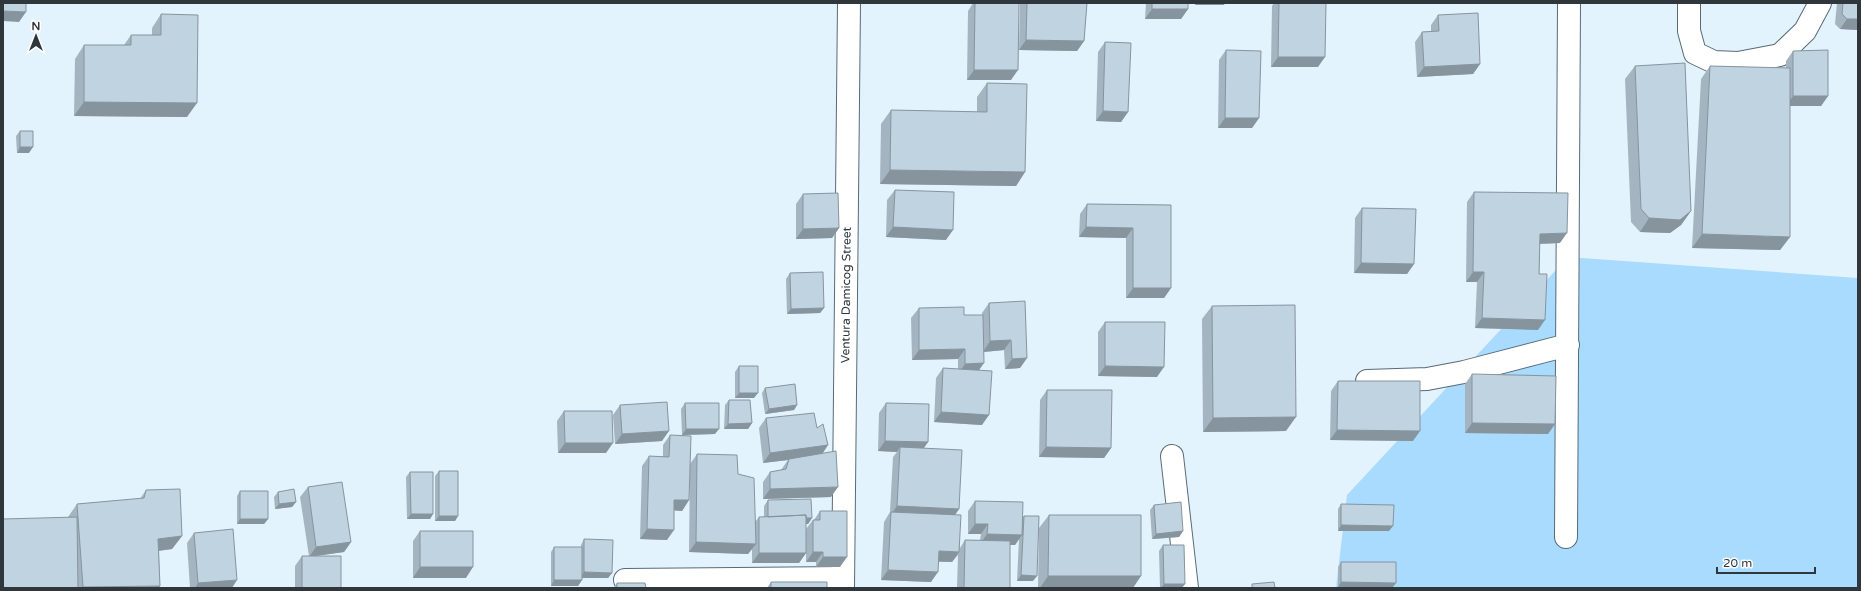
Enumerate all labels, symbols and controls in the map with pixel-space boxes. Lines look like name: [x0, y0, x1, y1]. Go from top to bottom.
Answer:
north arrow: [16, 16, 56, 56]
text: N: [32, 20, 40, 33]
street label: Ventura Damicog Street: [838, 226, 854, 363]
scale bar: [1717, 549, 1815, 575]
text: 20 m: [1723, 556, 1752, 570]

